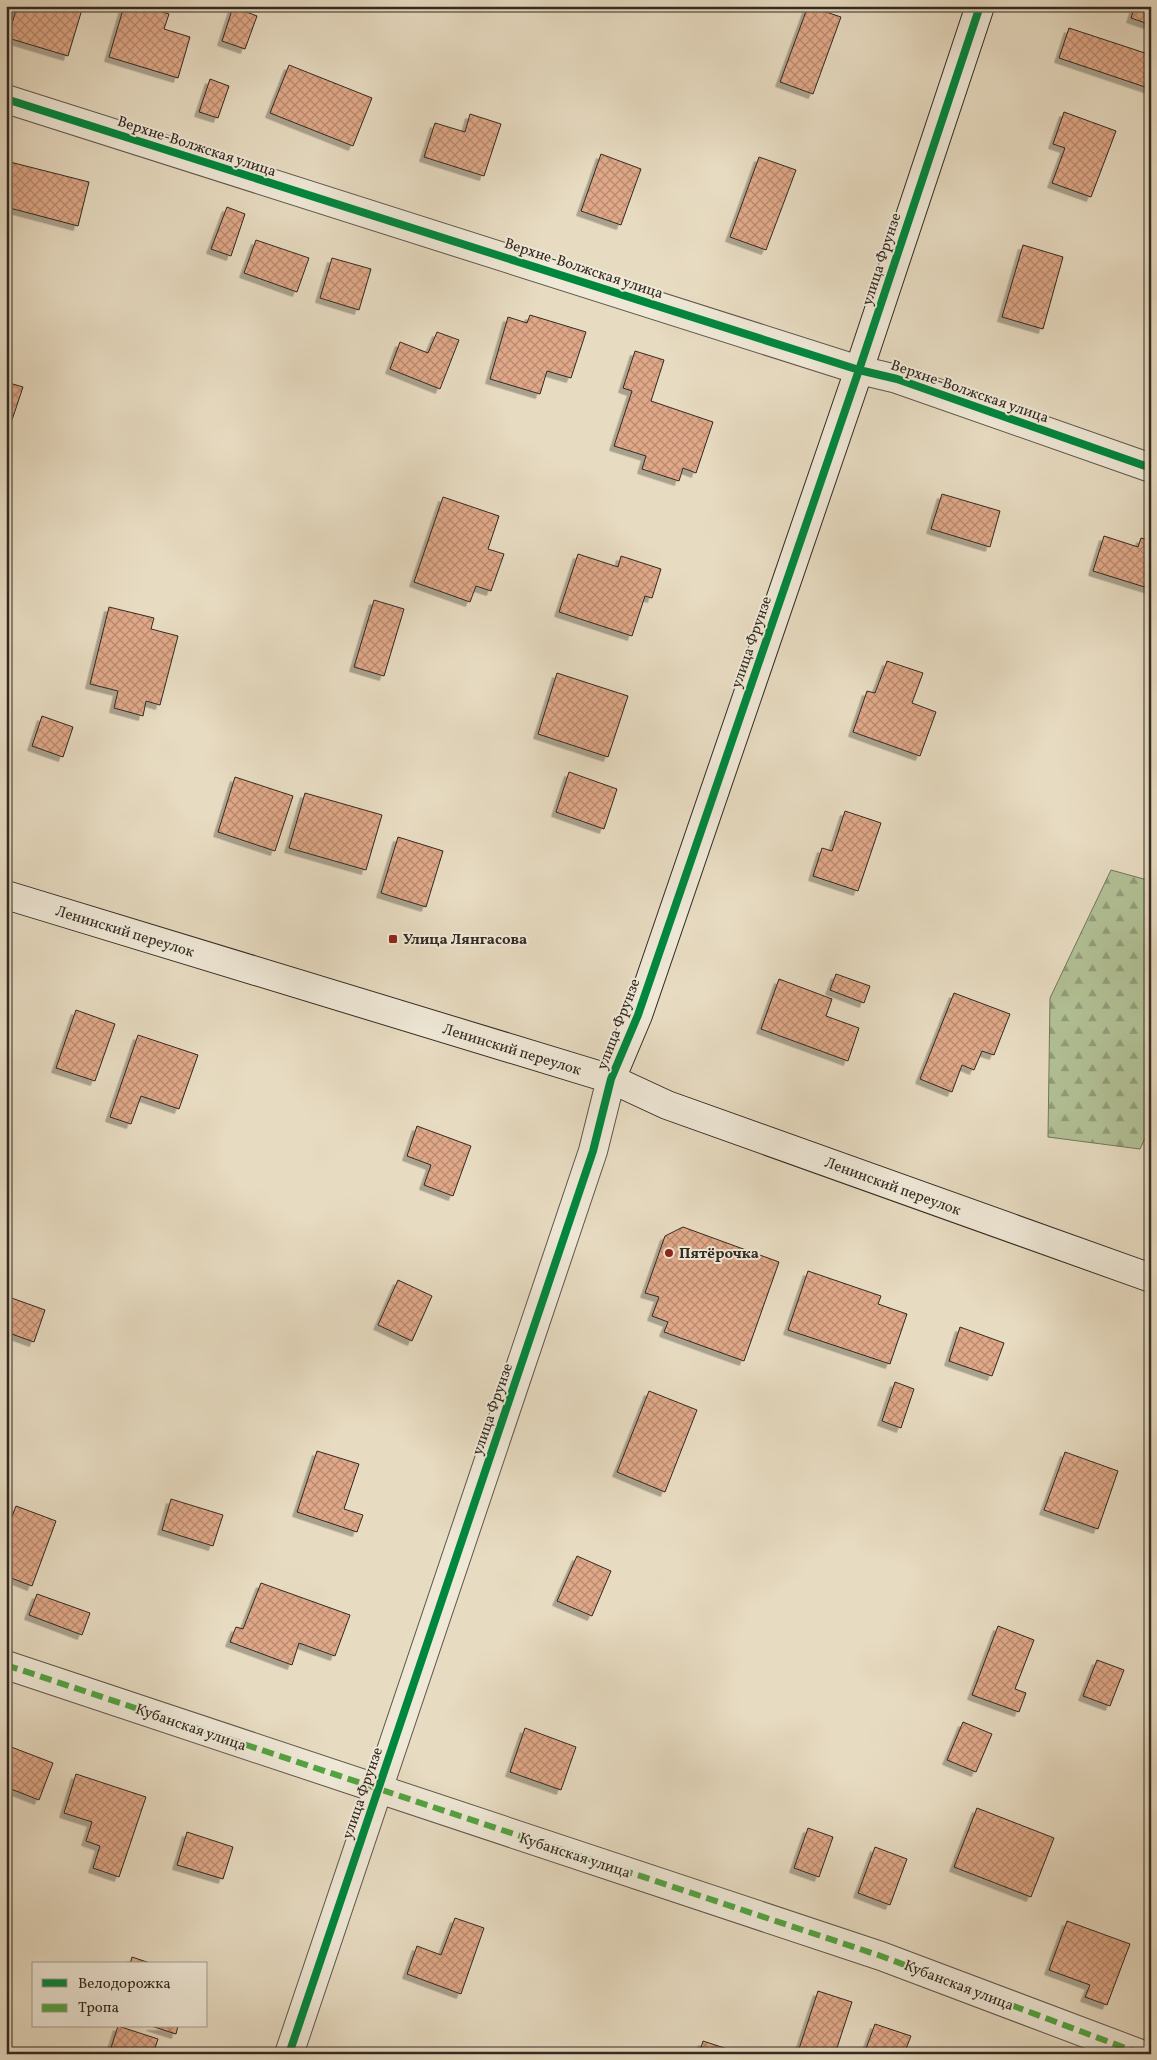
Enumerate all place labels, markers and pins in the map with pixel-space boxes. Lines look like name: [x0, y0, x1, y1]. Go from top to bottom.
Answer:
place label: Улица Лянгасова: [403, 930, 527, 951]
marker: Улица Лянгасова: [387, 933, 399, 945]
place label: Пятёрочка: [679, 1244, 759, 1265]
marker: Пятёрочка: [663, 1247, 675, 1259]

